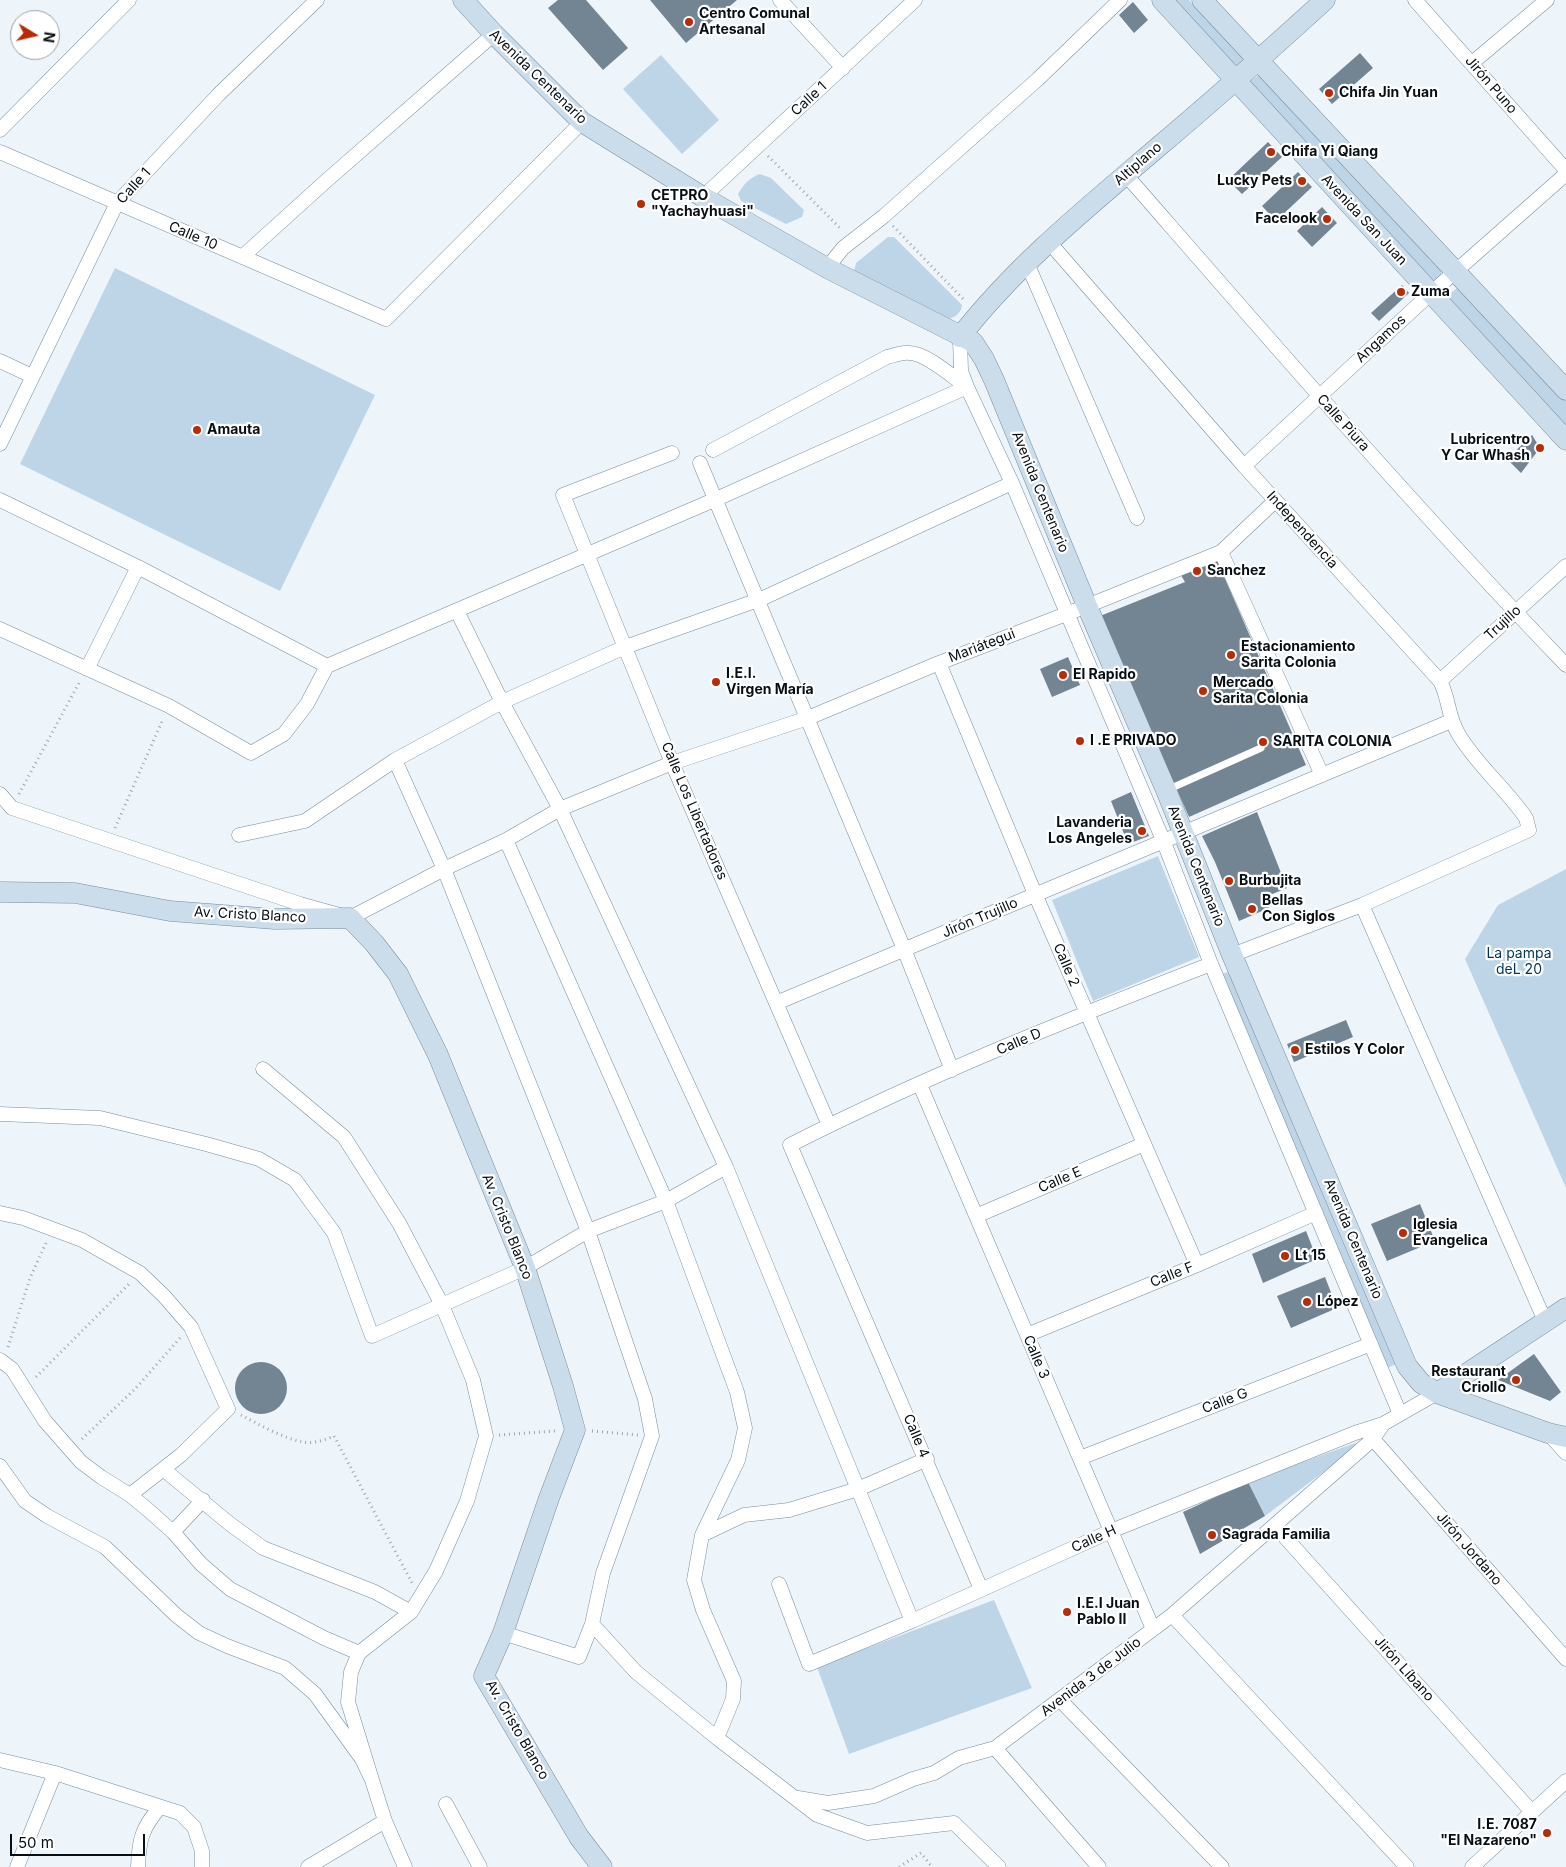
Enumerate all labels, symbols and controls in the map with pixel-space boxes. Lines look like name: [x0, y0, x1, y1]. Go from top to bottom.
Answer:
place label: Centro Comunal Artesanal: [699, 6, 810, 38]
north arrow: [10, 10, 60, 60]
marker: Centro Comunal Artesanal: [683, 16, 695, 28]
street label: Avenida Centenario: [486, 26, 590, 128]
text: N: [40, 31, 59, 44]
street label: Jirón Puno: [1461, 53, 1521, 117]
street label: Calle 1: [788, 78, 830, 120]
place label: Chifa Jin Yuan: [1339, 85, 1438, 101]
marker: Chifa Jin Yuan: [1323, 87, 1335, 99]
street label: Altiplano: [1111, 139, 1165, 189]
place label: Chifa Yi Qiang: [1281, 144, 1378, 160]
marker: Chifa Yi Qiang: [1265, 146, 1277, 158]
street label: Calle 1: [113, 165, 155, 207]
street label: Avenida San Juan: [1318, 171, 1410, 269]
place label: Lucky Pets: [1217, 173, 1292, 189]
marker: Lucky Pets: [1296, 175, 1308, 187]
place label: CETPRO "Yachayhuasi": [651, 188, 754, 220]
marker: CETPRO "Yachayhuasi": [635, 198, 647, 210]
place label: Facelook: [1255, 211, 1317, 227]
marker: Facelook: [1321, 213, 1333, 225]
street label: Calle 10: [166, 218, 220, 254]
place label: Zuma: [1411, 284, 1450, 300]
marker: Zuma: [1395, 286, 1407, 298]
street label: Angamos: [1352, 312, 1410, 366]
street label: Calle Piura: [1313, 391, 1373, 455]
place label: Amauta: [207, 422, 260, 438]
marker: Amauta: [191, 424, 203, 436]
street label: Avenida Centenario: [1008, 429, 1072, 555]
place label: Lubricentro Y Car Whash: [1441, 432, 1530, 464]
marker: Lubricentro Y Car Whash: [1534, 442, 1546, 454]
street label: Independencia: [1263, 488, 1341, 572]
place label: Sanchez: [1207, 563, 1266, 579]
marker: Sanchez: [1191, 565, 1203, 577]
street label: Trujillo: [1481, 602, 1525, 644]
street label: Mariátegui: [946, 626, 1018, 666]
place label: Estacionamiento Sarita Colonia: [1241, 639, 1355, 672]
marker: Estacionamiento Sarita Colonia: [1225, 649, 1237, 661]
place label: I.E.I. Virgen María: [726, 666, 814, 699]
place label: El Rapido: [1073, 667, 1136, 683]
marker: El Rapido: [1057, 669, 1069, 681]
place label: Mercado Sarita Colonia: [1213, 675, 1308, 708]
marker: I.E.I. Virgen María: [710, 676, 722, 688]
marker: Mercado Sarita Colonia: [1197, 685, 1209, 697]
place label: I .E PRIVADO: [1090, 733, 1177, 749]
place label: SARITA COLONIA: [1273, 734, 1392, 750]
marker: I .E PRIVADO: [1074, 735, 1086, 747]
marker: SARITA COLONIA: [1257, 736, 1269, 748]
street label: Calle Los Libertadores: [657, 740, 731, 882]
street label: Avenida Centenario: [1164, 803, 1228, 929]
place label: Lavanderia Los Angeles: [1048, 815, 1132, 848]
marker: Lavanderia Los Angeles: [1136, 825, 1148, 837]
place label: Burbujita: [1239, 873, 1301, 889]
marker: Burbujita: [1223, 875, 1235, 887]
place label: Bellas Con Siglos: [1262, 893, 1335, 926]
street label: Jirón Trujillo: [940, 894, 1020, 942]
marker: Bellas Con Siglos: [1246, 903, 1258, 915]
street label: Av. Cristo Blanco: [193, 904, 307, 926]
street label: Calle 2: [1049, 941, 1083, 989]
park label: La pampa deL 20: [1486, 946, 1552, 979]
street label: Calle D: [994, 1025, 1044, 1059]
place label: Estilos Y Color: [1305, 1042, 1404, 1058]
marker: Estilos Y Color: [1289, 1044, 1301, 1056]
street label: Calle E: [1036, 1163, 1084, 1197]
street label: Av. Cristo Blanco: [478, 1172, 536, 1282]
street label: Avenida Centenario: [1320, 1176, 1386, 1302]
place label: Iglesia Evangelica: [1413, 1217, 1488, 1250]
marker: Iglesia Evangelica: [1397, 1227, 1409, 1239]
place label: Lt 15: [1295, 1248, 1326, 1264]
marker: Lt 15: [1279, 1250, 1291, 1262]
street label: Calle F: [1148, 1259, 1196, 1291]
place label: López: [1317, 1294, 1358, 1310]
marker: López: [1301, 1296, 1313, 1308]
street label: Calle 3: [1019, 1333, 1053, 1381]
place label: Restaurant Criollo: [1431, 1364, 1506, 1396]
marker: Restaurant Criollo: [1510, 1374, 1522, 1386]
street label: Calle G: [1200, 1385, 1250, 1417]
street label: Calle 4: [899, 1412, 933, 1460]
street label: Jirón Jordano: [1433, 1509, 1505, 1589]
street label: Calle H: [1069, 1522, 1119, 1556]
place label: Sagrada Familia: [1222, 1527, 1330, 1543]
marker: Sagrada Familia: [1206, 1529, 1218, 1541]
place label: I.E.I Juan Pablo II: [1077, 1596, 1140, 1628]
marker: I.E.I Juan Pablo II: [1061, 1606, 1073, 1618]
street label: Jirón Líbano: [1370, 1633, 1438, 1705]
street label: Avenida 3 de Julio: [1038, 1634, 1144, 1720]
street label: Av. Cristo Blanco: [482, 1677, 552, 1783]
place label: I.E. 7087 "El Nazareno": [1440, 1817, 1537, 1850]
scale bar: [12, 1824, 148, 1856]
marker: I.E. 7087 "El Nazareno": [1541, 1827, 1553, 1839]
text: 50 m: [18, 1833, 54, 1852]

